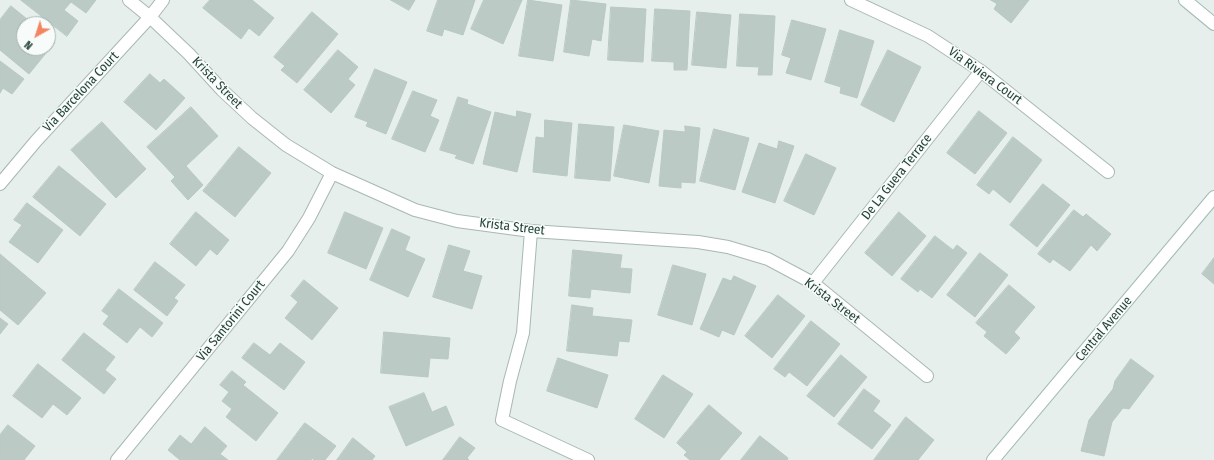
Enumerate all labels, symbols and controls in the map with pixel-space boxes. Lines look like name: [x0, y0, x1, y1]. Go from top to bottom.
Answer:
north arrow: [16, 16, 56, 56]
text: N: [22, 38, 35, 52]
street label: Via Riviera Court: [945, 44, 1025, 108]
street label: Via Barcelona Court: [40, 49, 122, 135]
street label: Krista Street: [189, 54, 245, 112]
street label: De La Guera Terrace: [859, 131, 935, 223]
street label: Krista Street: [478, 215, 546, 239]
street label: Krista Street: [801, 275, 863, 327]
street label: Via Santorini Court: [194, 277, 268, 365]
street label: Central Avenue: [1072, 293, 1136, 365]

